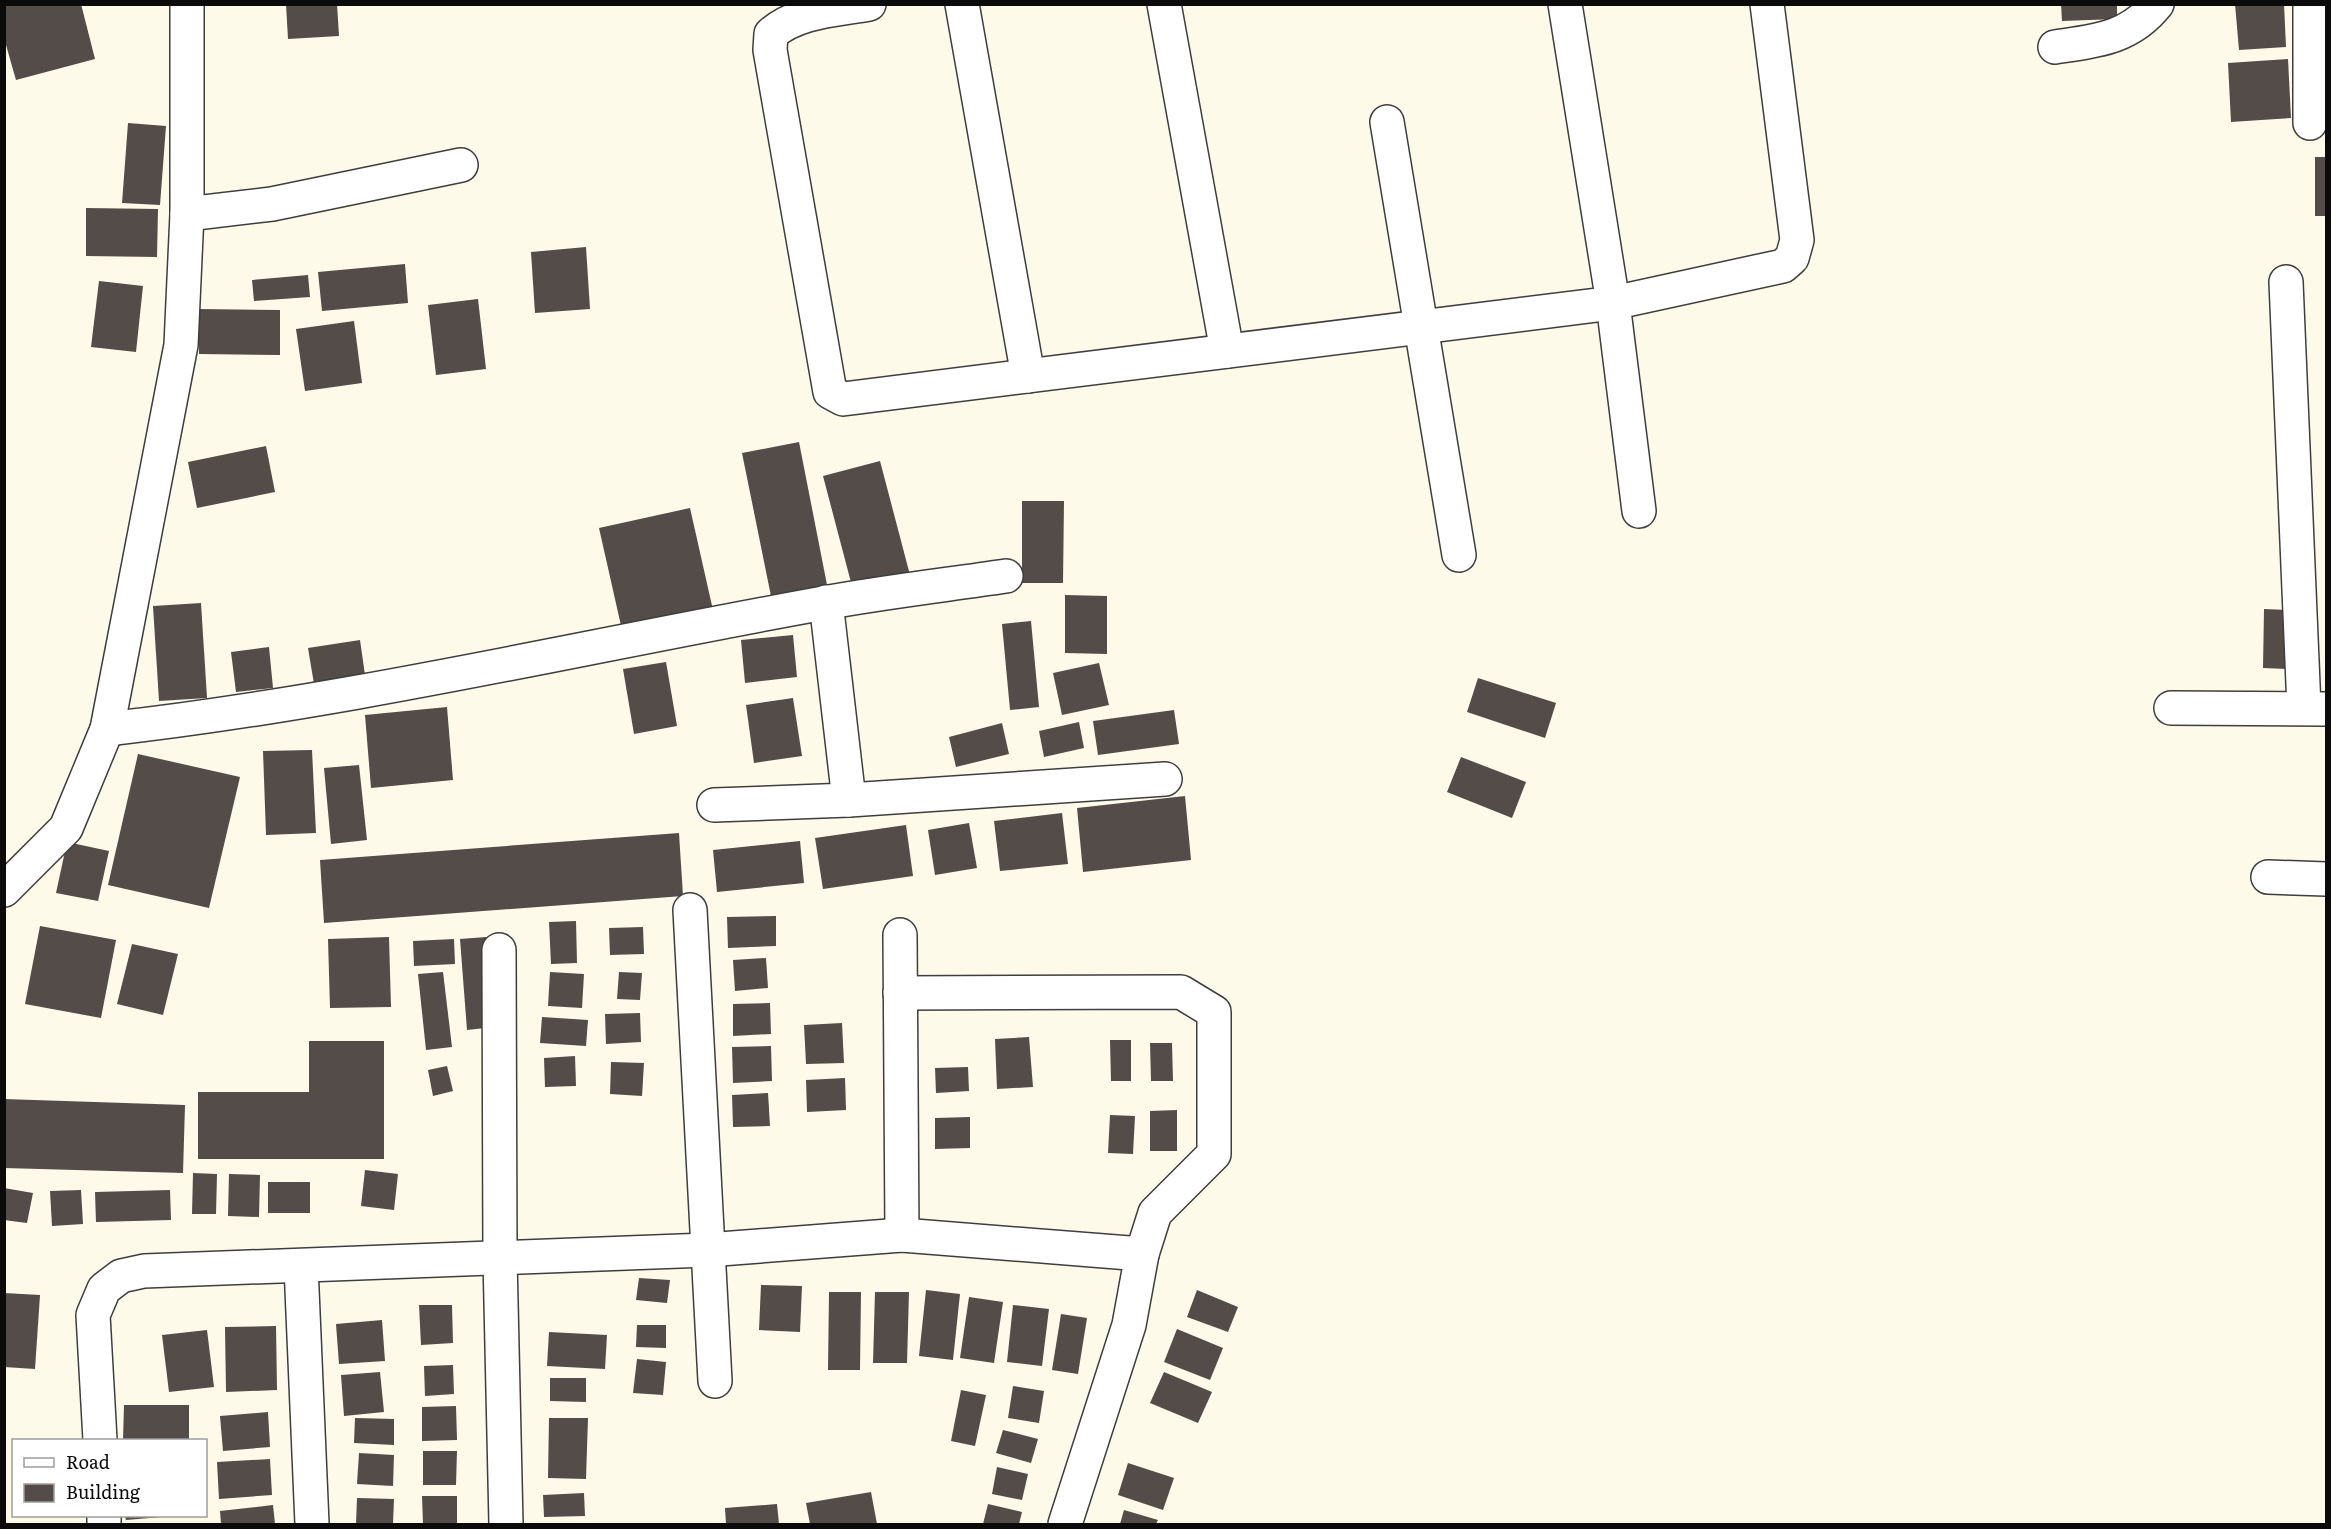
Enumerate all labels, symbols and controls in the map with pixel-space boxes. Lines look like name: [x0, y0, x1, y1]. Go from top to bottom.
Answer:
legend: [12, 1439, 207, 1517]
text: Road: [66, 1448, 110, 1475]
text: Building: [66, 1478, 141, 1505]

